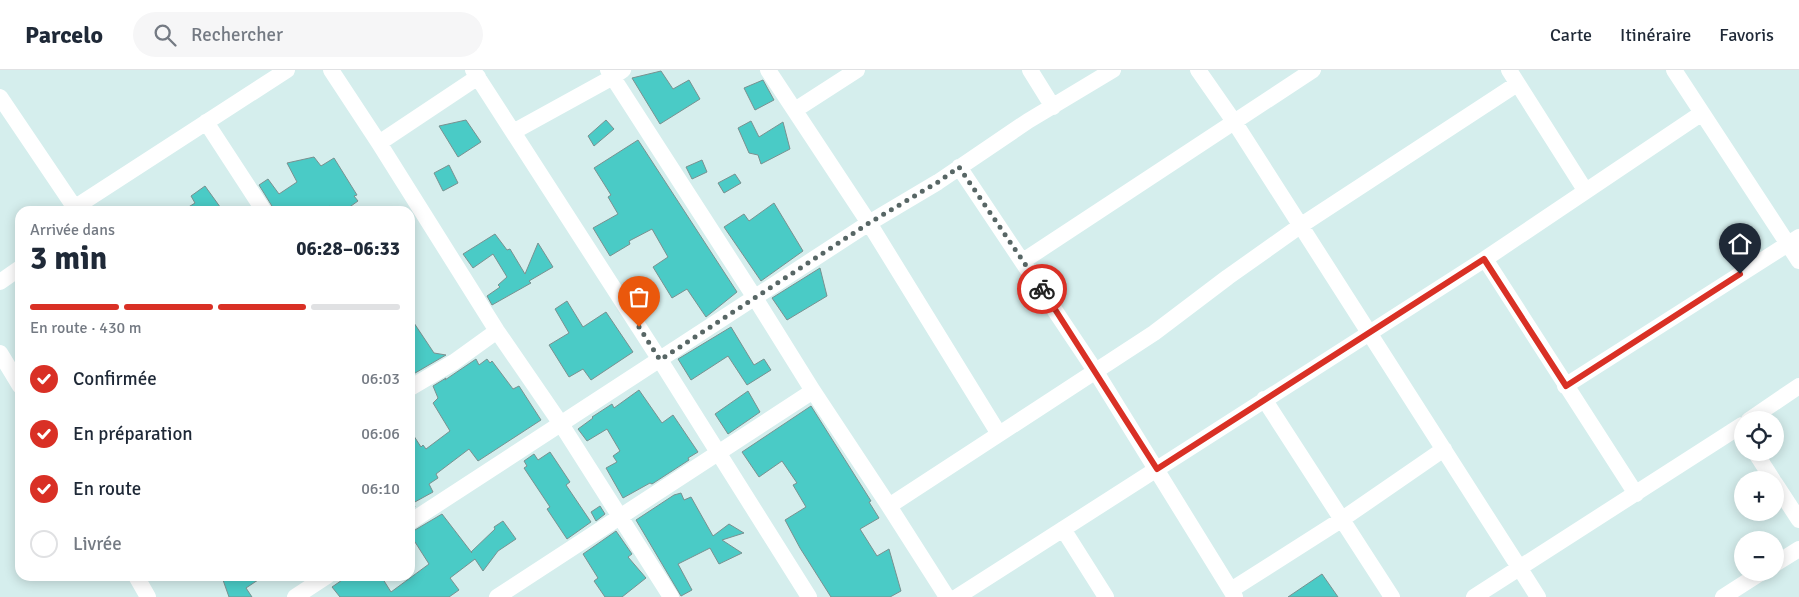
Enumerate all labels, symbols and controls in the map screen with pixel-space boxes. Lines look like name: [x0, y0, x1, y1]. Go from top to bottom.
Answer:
search box: [133, 12, 483, 57]
text: Parcelo: [25, 20, 103, 50]
icon: search: [151, 21, 179, 49]
text: Rechercher: [191, 23, 283, 47]
text: Carte: [1550, 24, 1592, 46]
text: Itinéraire: [1620, 24, 1691, 46]
text: Favoris: [1719, 24, 1774, 46]
text: Arrivée dans: [30, 220, 115, 240]
pin: [1719, 223, 1761, 274]
icon: home: [1726, 230, 1754, 258]
text: 06:28–06:33: [296, 237, 400, 261]
text: 3 min: [30, 239, 107, 278]
courier: [1017, 264, 1067, 314]
icon: bike: [1028, 275, 1056, 303]
pin: [618, 276, 660, 327]
icon: bag: [625, 283, 653, 311]
text: En route · 430 m: [30, 318, 142, 338]
icon: check: [30, 365, 58, 393]
text: Confirmée: [73, 367, 157, 391]
text: 06:03: [361, 369, 400, 389]
map controls: [1734, 411, 1784, 581]
button: locate: [1734, 411, 1784, 461]
icon: check: [30, 420, 58, 448]
text: En préparation: [73, 422, 193, 446]
text: 06:06: [361, 424, 400, 444]
button: +: [1734, 471, 1784, 521]
icon: check: [30, 475, 58, 503]
text: En route: [73, 477, 141, 501]
text: 06:10: [361, 479, 400, 499]
button: −: [1734, 531, 1784, 581]
text: Livrée: [73, 532, 122, 556]

